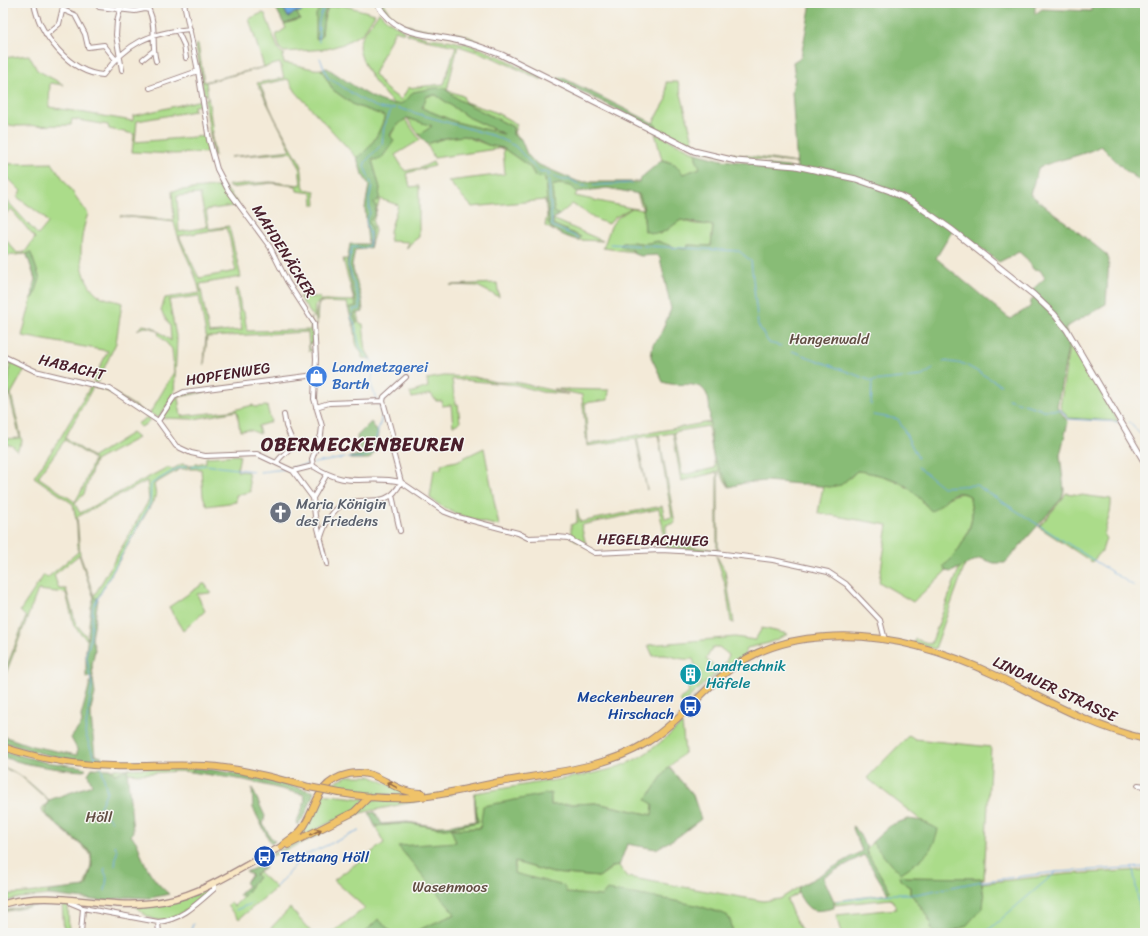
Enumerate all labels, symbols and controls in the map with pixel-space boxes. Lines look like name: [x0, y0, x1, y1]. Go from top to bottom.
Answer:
street label: MAHDENÄCKER: [245, 199, 323, 303]
park label: Hangenwald: [789, 326, 870, 352]
street label: HABACHT: [36, 346, 109, 388]
street label: HOPFENWEG: [184, 354, 272, 394]
place label: Landmetzgerei Barth: [332, 354, 429, 397]
shop icon: Landmetzgerei Barth: [304, 363, 330, 389]
district label: OBERMECKENBEUREN: [261, 428, 465, 461]
place label: Maria Königin des Friedens: [296, 491, 386, 534]
church icon: Maria Königin des Friedens: [267, 500, 293, 526]
street label: HEGELBACHWEG: [597, 526, 709, 554]
street label: LINDAUER STRASSE: [989, 649, 1123, 730]
place label: Landtechnik Häfele: [706, 653, 787, 696]
building icon: Landtechnik Häfele: [677, 662, 703, 688]
place label: Meckenbeuren Hirschach: [577, 684, 674, 727]
bus stop icon: Meckenbeuren Hirschach: [677, 693, 703, 719]
one-way arrow: [386, 781, 398, 789]
park label: Höll: [86, 804, 113, 830]
one-way arrow: [310, 827, 322, 835]
bus stop icon: Tettnang Höll: [251, 844, 277, 870]
place label: Tettnang Höll: [280, 844, 370, 870]
park label: Wasenmoos: [412, 874, 488, 900]

